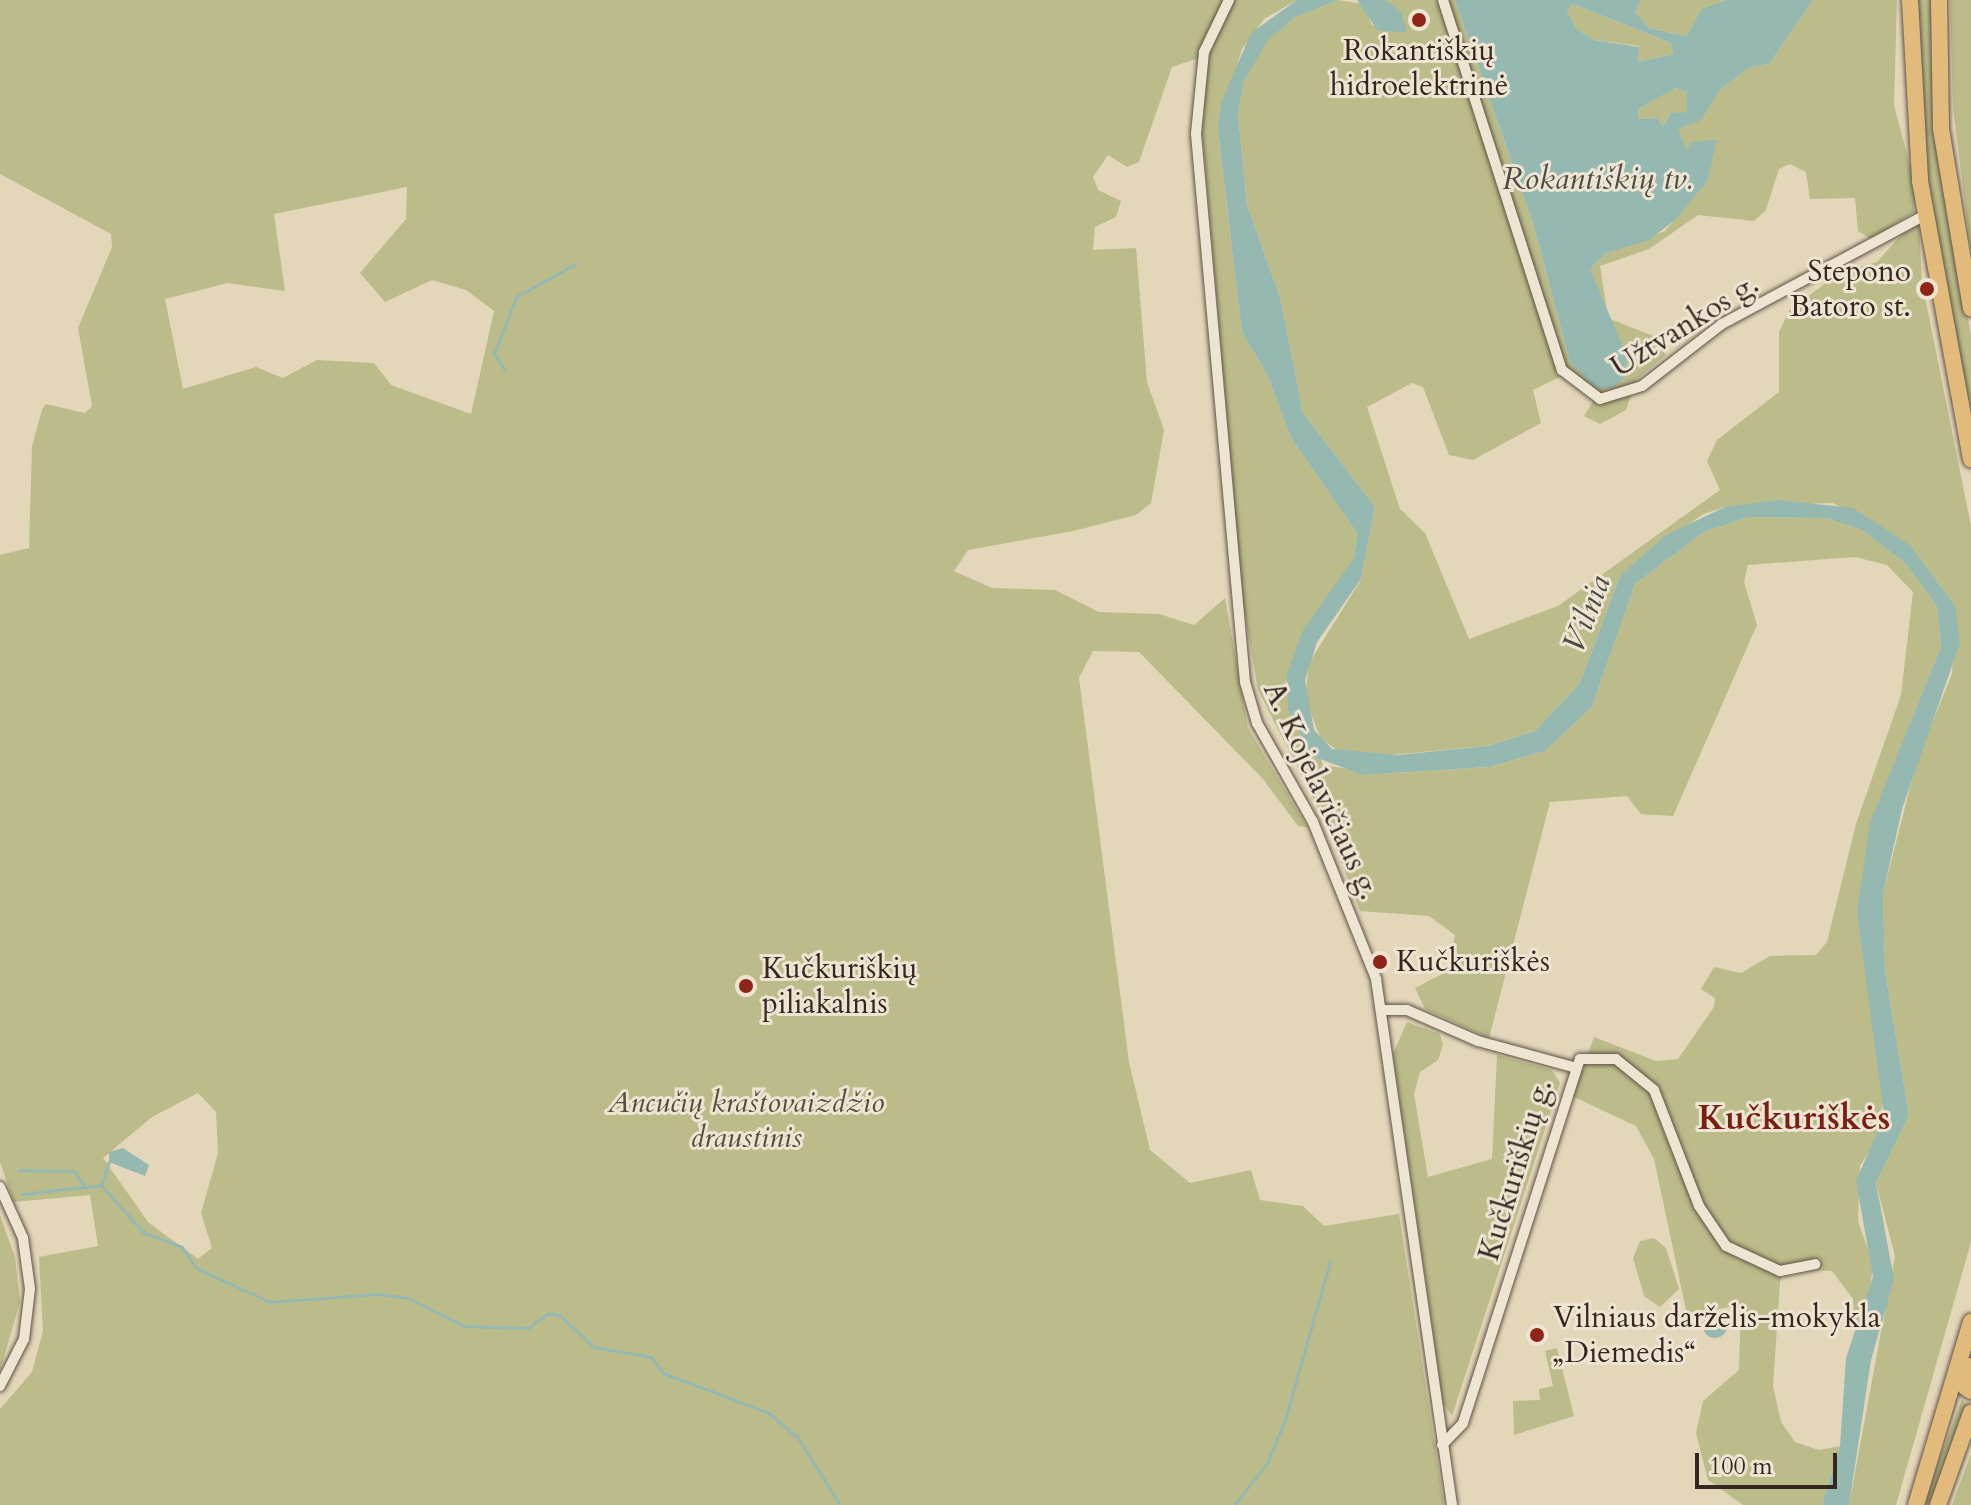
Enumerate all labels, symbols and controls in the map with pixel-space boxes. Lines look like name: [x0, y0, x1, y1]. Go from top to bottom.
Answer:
marker: Rokantiškių hidroelektrinė: [1410, 11, 1428, 29]
place label: Rokantiškių hidroelektrinė: [1330, 33, 1508, 104]
water label: Rokantiškių tv.: [1502, 160, 1692, 198]
place label: Stepono Batoro st.: [1790, 254, 1911, 324]
street label: Užtvankos g.: [1604, 266, 1766, 386]
marker: Stepono Batoro st.: [1918, 280, 1936, 298]
water label: Vilnia: [1555, 570, 1619, 658]
street label: A. Kojelavičiaus g.: [1255, 676, 1387, 906]
place label: Kučkuriškės: [1396, 944, 1550, 980]
place label: Kučkuriškių piliakalnis: [762, 951, 917, 1022]
marker: Kučkuriškės: [1371, 953, 1389, 971]
marker: Kučkuriškių piliakalnis: [737, 977, 755, 995]
street label: Kučkuriškių g.: [1471, 1075, 1561, 1265]
park label: Ancučių kraštovaizdžio draustinis: [607, 1085, 885, 1156]
district label: Kučkuriškės: [1698, 1099, 1890, 1139]
place label: Vilniaus darželis-mokykla „Diemedis“: [1553, 1300, 1881, 1370]
marker: Vilniaus darželis-mokykla „Diemedis“: [1528, 1326, 1546, 1344]
scale bar: [1699, 1437, 1841, 1487]
text: 100 m: [1709, 1450, 1773, 1483]

